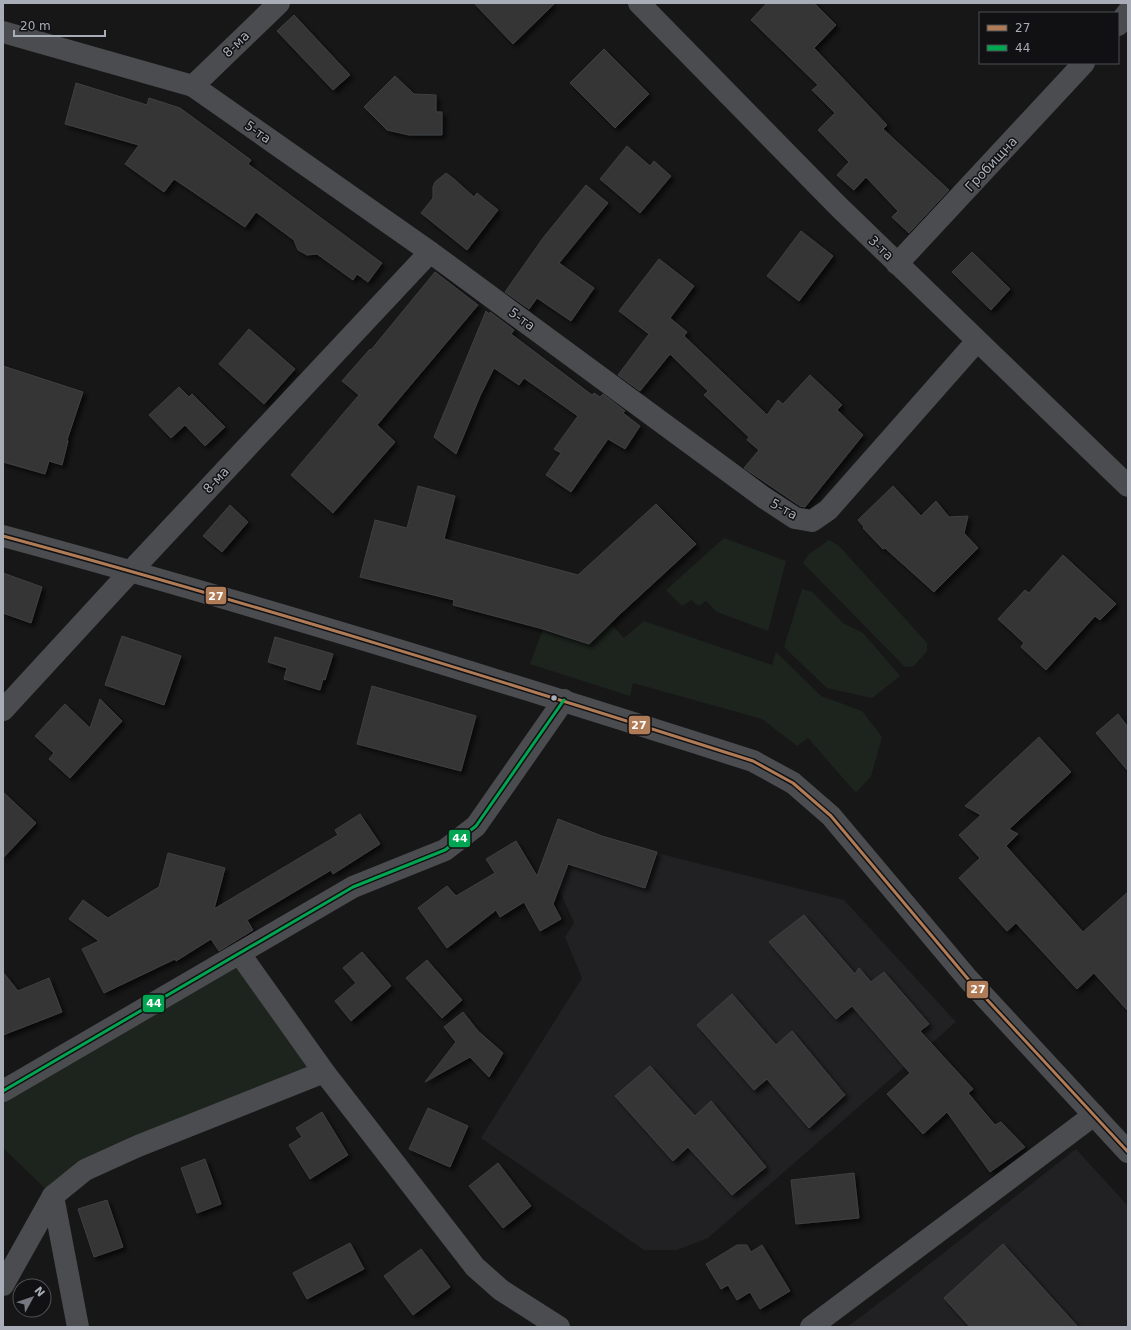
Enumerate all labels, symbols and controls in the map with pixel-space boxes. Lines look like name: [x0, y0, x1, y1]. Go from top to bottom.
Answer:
scale bar: [14, 12, 105, 38]
legend: [979, 12, 1119, 64]
text: 20 m: [20, 19, 51, 33]
text: 27: [1015, 21, 1030, 35]
street label: 8-ма: [220, 28, 252, 60]
text: 44: [1015, 41, 1030, 55]
street label: 5-та: [242, 118, 274, 146]
street label: Гробищна: [962, 134, 1020, 194]
street label: 3-та: [866, 233, 896, 263]
street label: 5-та: [506, 305, 538, 333]
street label: 8-ма: [200, 464, 232, 496]
street label: 5-та: [768, 496, 800, 522]
line badge: 27: [205, 586, 227, 605]
text: 27: [208, 590, 224, 603]
unlabelled marker: [549, 693, 559, 703]
line badge: 27: [628, 715, 651, 735]
text: 27: [631, 719, 647, 732]
line badge: 44: [448, 829, 471, 848]
text: 44: [452, 832, 468, 845]
line badge: 27: [966, 980, 989, 999]
text: 27: [970, 983, 986, 996]
line badge: 44: [142, 994, 165, 1013]
text: 44: [146, 997, 162, 1010]
north arrow: [12, 1278, 52, 1318]
text: N: [31, 1284, 47, 1300]

